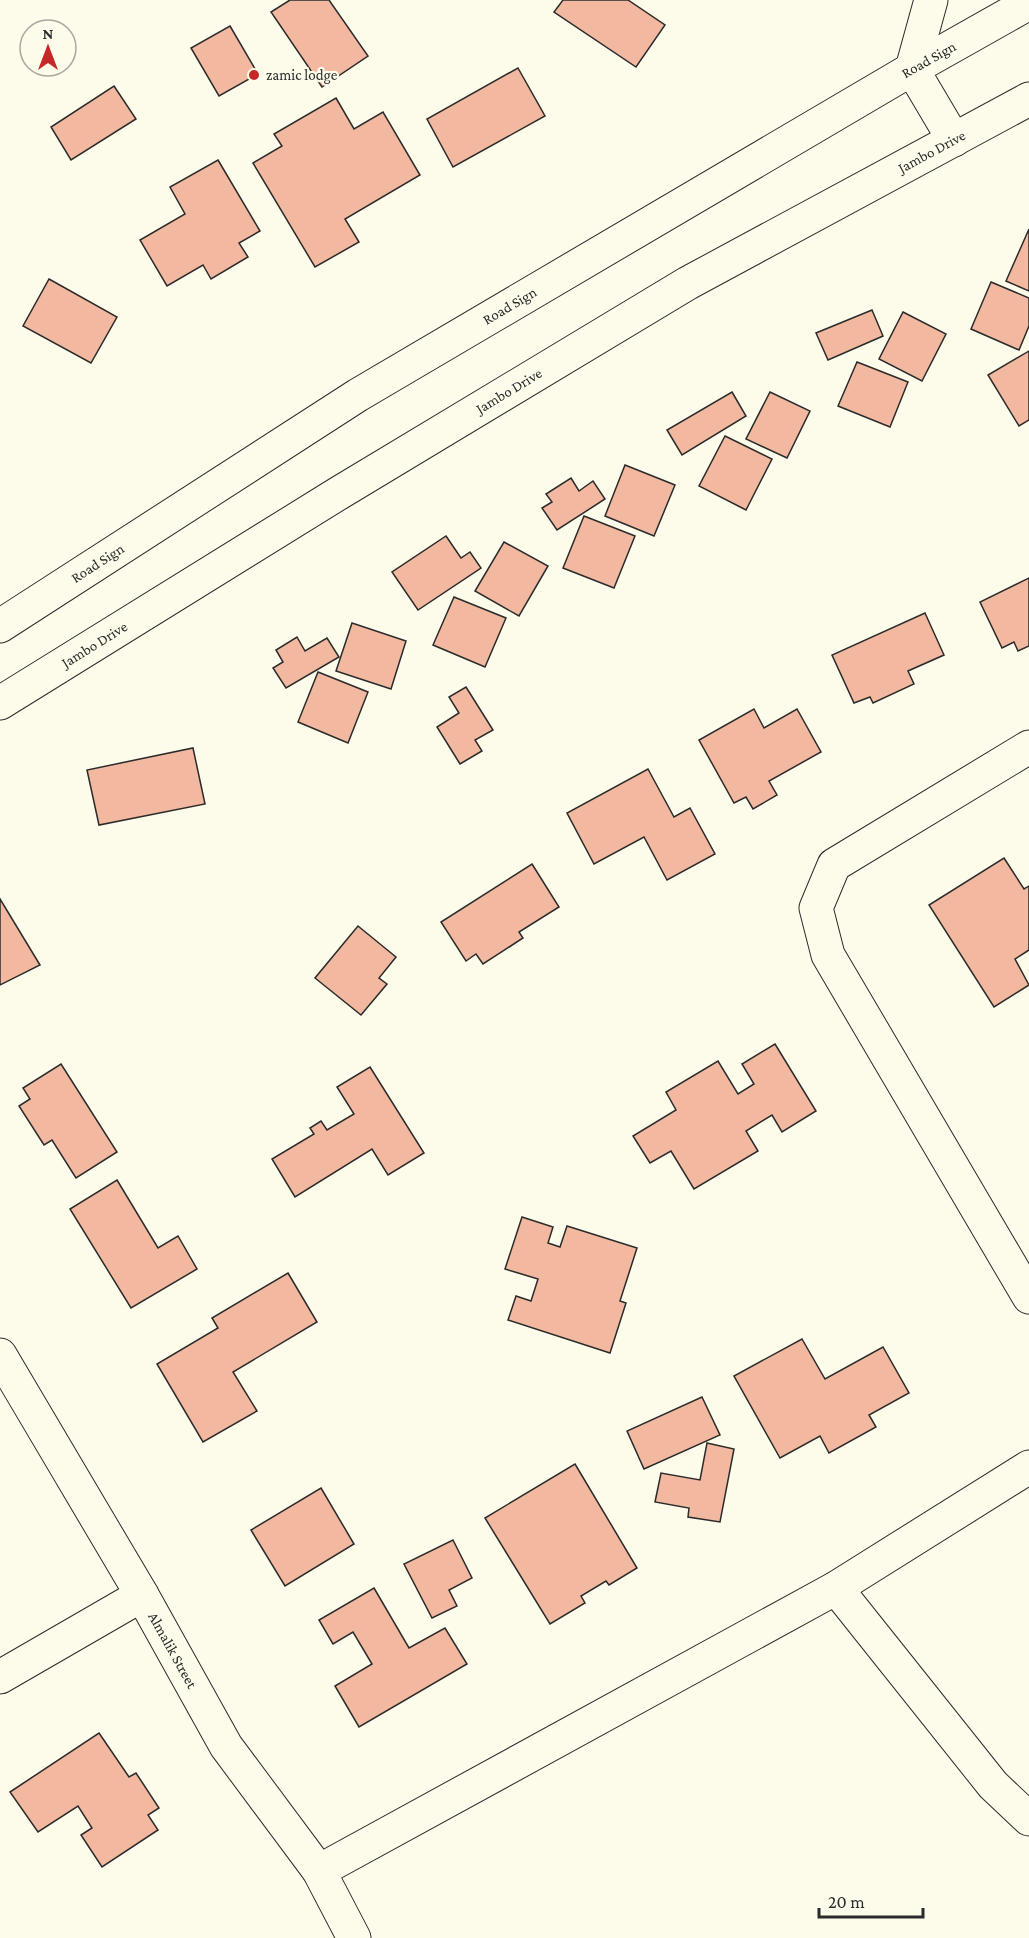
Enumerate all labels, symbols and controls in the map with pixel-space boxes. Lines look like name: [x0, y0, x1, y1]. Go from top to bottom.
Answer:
north arrow: [18, 18, 78, 78]
text: N: [43, 25, 54, 42]
street label: Road Sign: [899, 38, 959, 81]
place label: zamic lodge: [266, 67, 338, 84]
marker: zamic lodge: [247, 68, 261, 82]
street label: Jambo Drive: [894, 127, 968, 178]
street label: Road Sign: [480, 284, 539, 328]
street label: Jambo Drive: [471, 365, 545, 419]
street label: Road Sign: [68, 540, 127, 586]
street label: Jambo Drive: [57, 618, 130, 673]
street label: Almalik Street: [145, 1609, 201, 1692]
scale bar: [819, 1881, 922, 1919]
text: 20 m: [828, 1892, 865, 1912]

